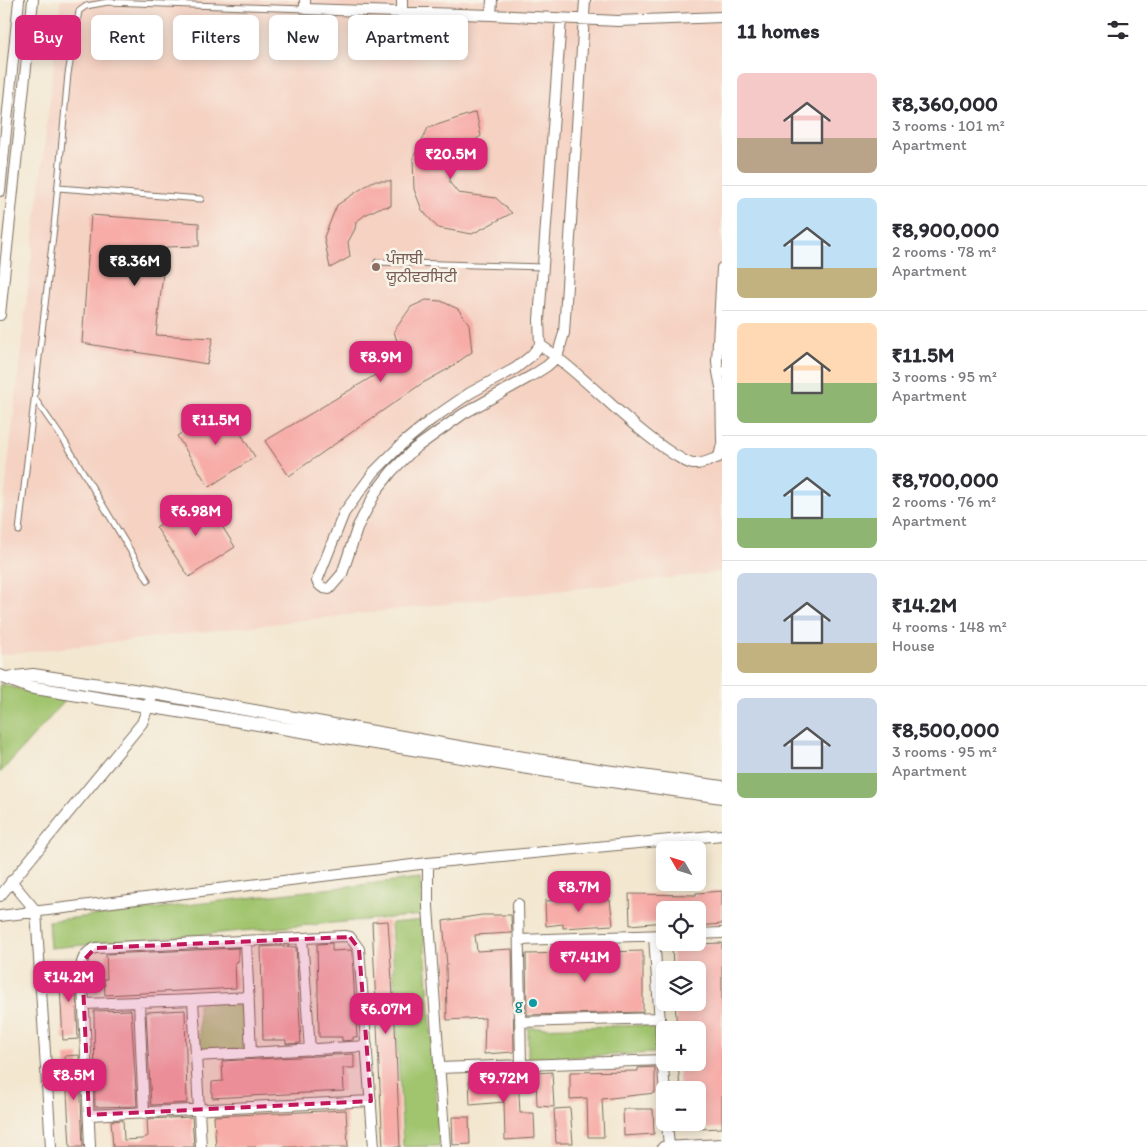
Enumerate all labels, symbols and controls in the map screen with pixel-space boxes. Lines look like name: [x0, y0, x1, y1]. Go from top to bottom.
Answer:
chip: Buy: [15, 15, 81, 60]
chip: Rent: [91, 15, 163, 60]
chip: Filters: [173, 15, 259, 60]
chip: New: [269, 15, 338, 60]
chip: Apartment: [348, 15, 468, 60]
icon: filters: [1104, 16, 1132, 44]
text: 11 homes: [737, 18, 820, 43]
text: ₹8,360,000: [892, 91, 998, 116]
icon: home: [777, 93, 837, 153]
text: 3 rooms · 101 m²: [892, 116, 1005, 135]
text: Apartment: [892, 135, 967, 154]
pin: ₹20.5M: [410, 138, 492, 180]
text: ₹20.5M: [426, 144, 477, 163]
text: ₹8,900,000: [892, 217, 999, 242]
icon: home: [777, 218, 837, 278]
text: 2 rooms · 78 m²: [892, 242, 997, 261]
pin: ₹8.36M: [94, 244, 176, 287]
place label: ਪੰਜਾਬੀ ਯੂਨੀਵਰਸਿਟੀ: [385, 249, 458, 287]
text: ₹8.36M: [110, 251, 160, 270]
marker: ਪੰਜਾਬੀ ਯੂਨੀਵਰਸਿਟੀ: [370, 261, 382, 273]
text: Apartment: [892, 261, 967, 280]
pin: ₹8.9M: [346, 340, 416, 383]
text: ₹11.5M: [892, 342, 954, 367]
icon: home: [777, 343, 837, 403]
text: ₹8.9M: [360, 347, 402, 366]
text: 3 rooms · 95 m²: [892, 367, 997, 386]
text: Apartment: [892, 386, 967, 405]
pin: ₹11.5M: [175, 404, 257, 446]
text: ₹11.5M: [192, 410, 240, 429]
text: ₹8,700,000: [892, 467, 999, 492]
icon: home: [777, 468, 837, 528]
text: 2 rooms · 76 m²: [892, 492, 996, 511]
pin: ₹6.98M: [155, 494, 237, 537]
text: ₹6.98M: [171, 501, 221, 520]
text: Apartment: [892, 511, 967, 530]
text: ₹14.2M: [892, 592, 957, 617]
icon: home: [777, 593, 837, 653]
text: 4 rooms · 148 m²: [892, 617, 1007, 636]
text: House: [892, 636, 935, 655]
text: ₹8,500,000: [892, 717, 999, 742]
icon: home: [777, 718, 837, 778]
text: 3 rooms · 95 m²: [892, 742, 997, 761]
text: Apartment: [892, 761, 967, 780]
north arrow: [656, 841, 706, 891]
map controls: [656, 841, 706, 1131]
pin: ₹8.7M: [544, 870, 614, 913]
text: ₹8.7M: [558, 877, 600, 896]
button: locate: [656, 901, 706, 951]
pin: ₹7.41M: [544, 940, 626, 983]
text: ₹7.41M: [560, 947, 610, 966]
pin: ₹14.2M: [28, 960, 110, 1003]
button: layers: [656, 961, 706, 1011]
text: ₹14.2M: [44, 967, 94, 986]
pin: ₹6.07M: [345, 992, 427, 1035]
place label: g: [515, 994, 524, 1013]
marker: g: [527, 997, 539, 1009]
text: ₹6.07M: [361, 999, 411, 1018]
button: +: [656, 1021, 706, 1071]
pin: ₹8.5M: [39, 1058, 109, 1101]
pin: ₹9.72M: [463, 1062, 545, 1104]
text: ₹8.5M: [53, 1065, 95, 1084]
text: ₹9.72M: [479, 1068, 529, 1087]
button: −: [656, 1081, 706, 1131]

